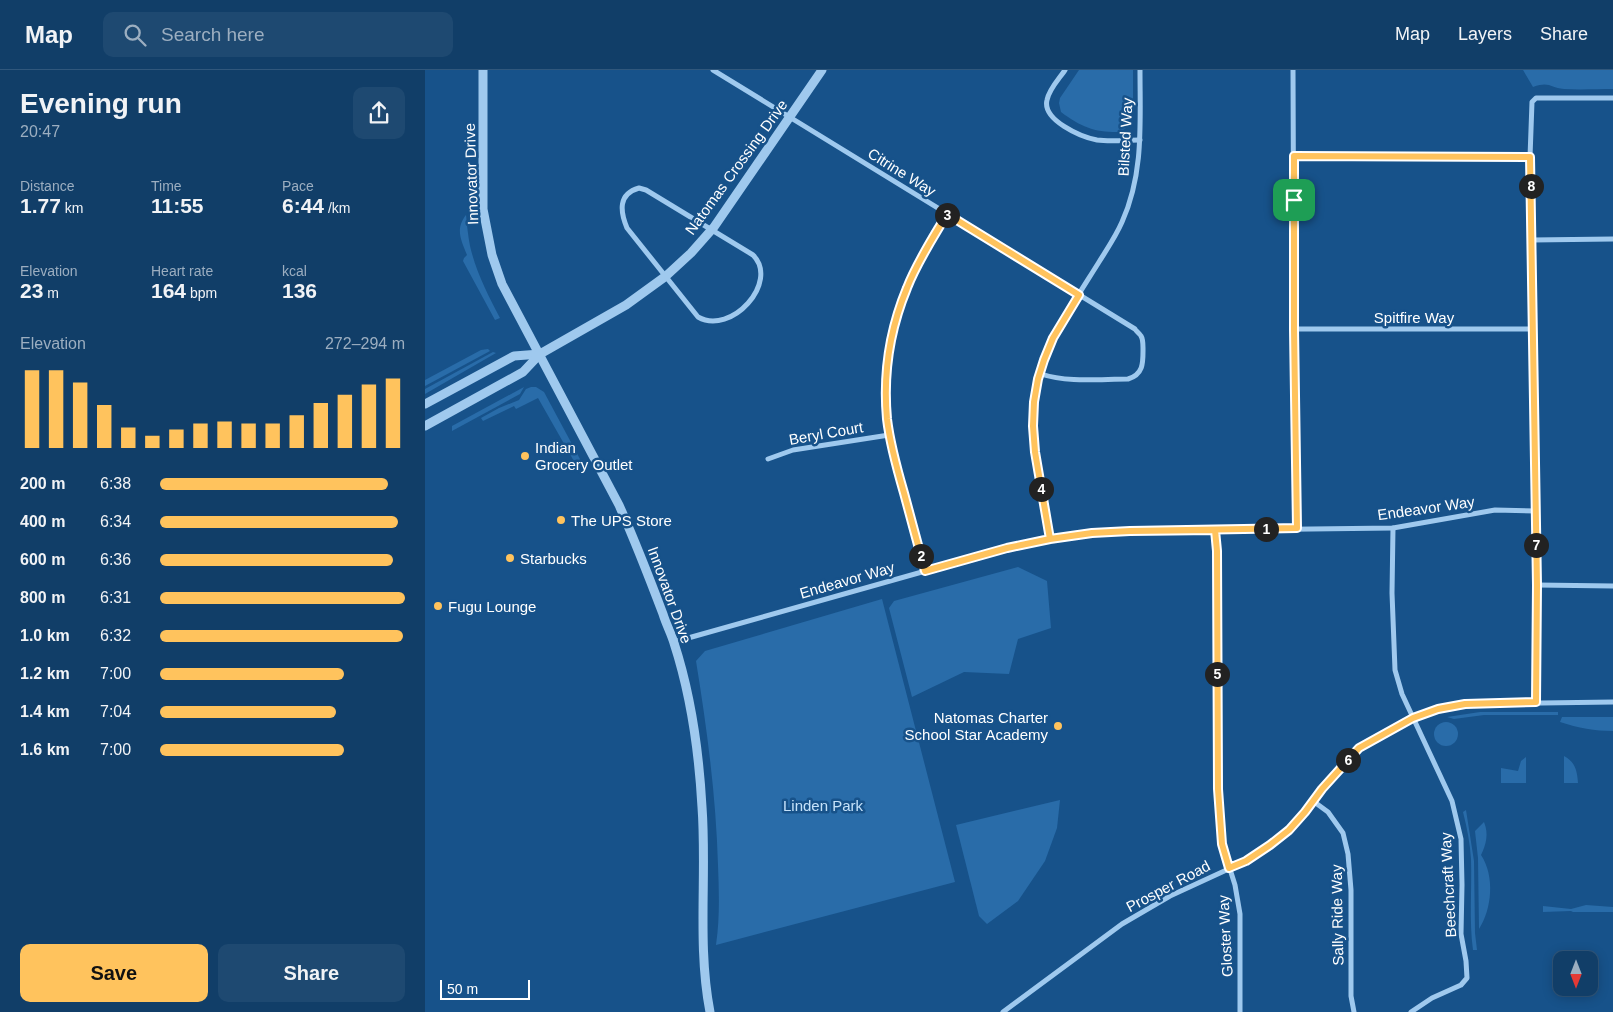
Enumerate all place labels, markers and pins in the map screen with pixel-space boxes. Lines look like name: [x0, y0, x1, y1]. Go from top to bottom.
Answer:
pin: 8: [1519, 174, 1543, 198]
pin: [1273, 179, 1315, 221]
pin: 3: [935, 202, 959, 228]
place label: Indian Grocery Outlet: [535, 439, 633, 473]
marker: Indian Grocery Outlet: [519, 450, 531, 462]
pin: 4: [1029, 476, 1053, 502]
place label: The UPS Store: [571, 512, 672, 529]
marker: The UPS Store: [555, 514, 567, 526]
pin: 1: [1253, 516, 1279, 542]
pin: 7: [1523, 532, 1549, 558]
pin: 2: [909, 544, 933, 568]
place label: Starbucks: [520, 550, 587, 567]
marker: Starbucks: [504, 552, 516, 564]
place label: Fugu Lounge: [448, 598, 536, 615]
marker: Fugu Lounge: [432, 600, 444, 612]
pin: 5: [1205, 662, 1229, 686]
place label: Natomas Charter School Star Academy: [905, 709, 1048, 743]
marker: Natomas Charter School Star Academy: [1052, 720, 1064, 732]
pin: 6: [1335, 748, 1361, 772]

